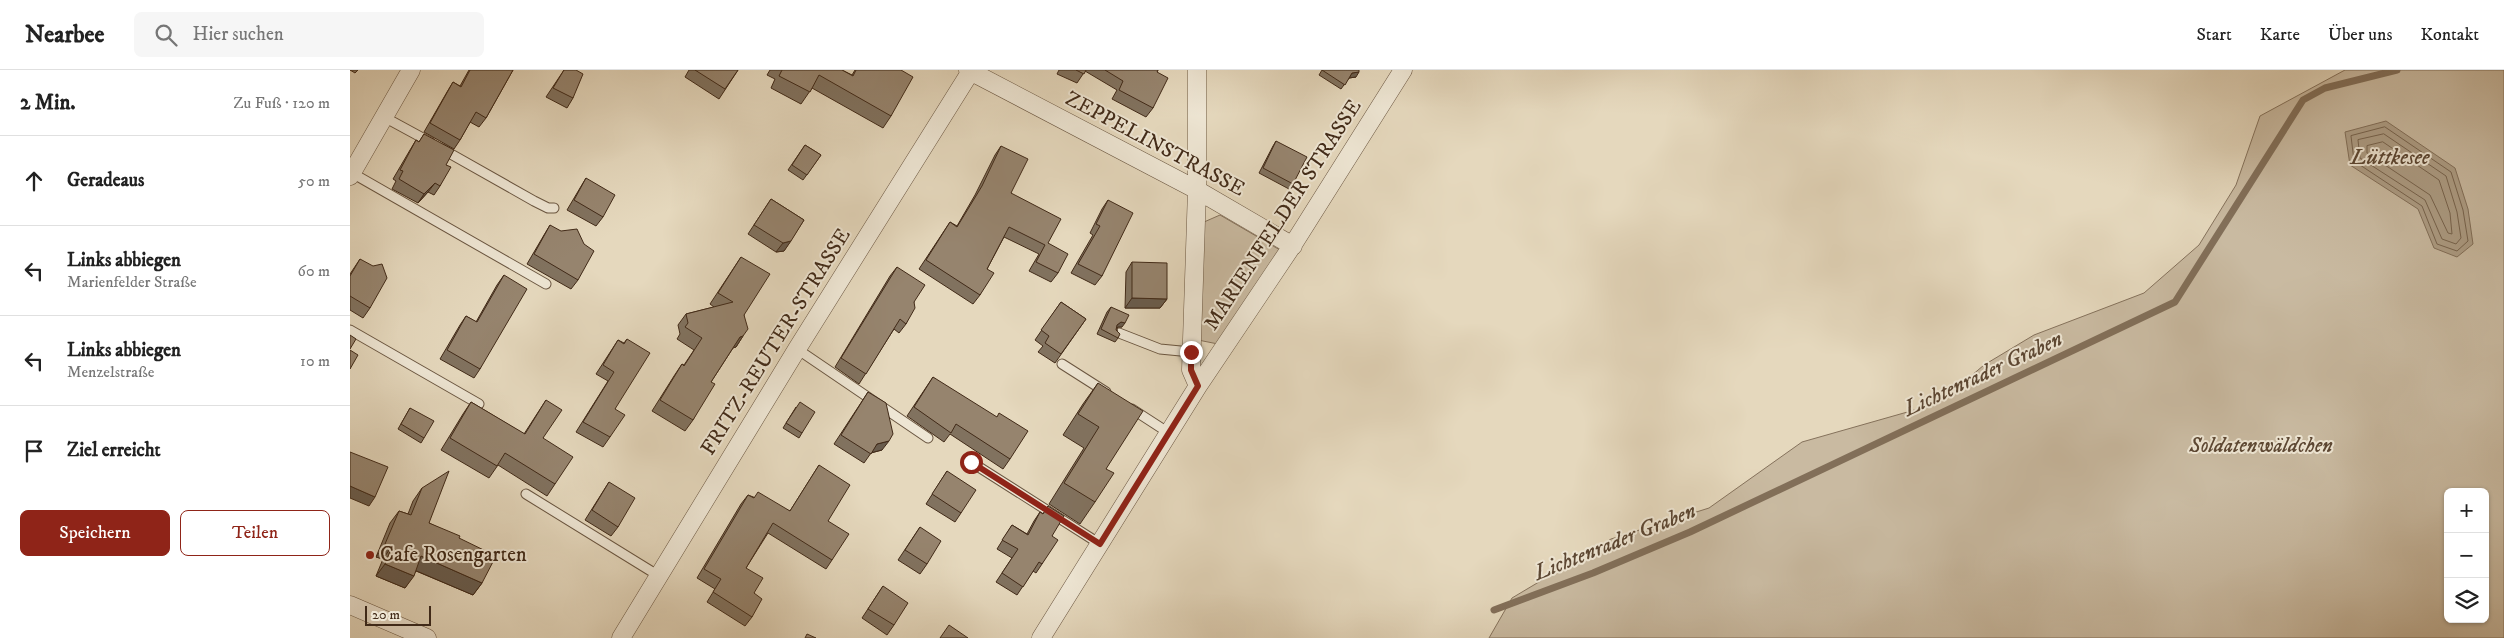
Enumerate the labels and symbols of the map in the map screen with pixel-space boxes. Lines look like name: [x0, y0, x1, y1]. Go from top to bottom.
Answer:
street label: ZEPPELINSTRASSE: [1061, 86, 1249, 202]
street label: MARIENFELDER STRASSE: [1199, 95, 1368, 335]
water label: Lüttkesee: [2349, 144, 2430, 171]
street label: FRITZ-REUTER-STRASSE: [695, 224, 857, 460]
water label: Lichtenrader Graben: [1897, 325, 2067, 423]
route end: [1180, 341, 1203, 364]
park label: Soldatenwäldchen: [2188, 433, 2333, 459]
route start: [960, 451, 983, 474]
water label: Lichtenrader Graben: [1528, 497, 1700, 588]
place label: Cafe Rosengarten: [380, 542, 527, 568]
marker: Cafe Rosengarten: [364, 549, 376, 561]
scale bar: [365, 603, 431, 626]

